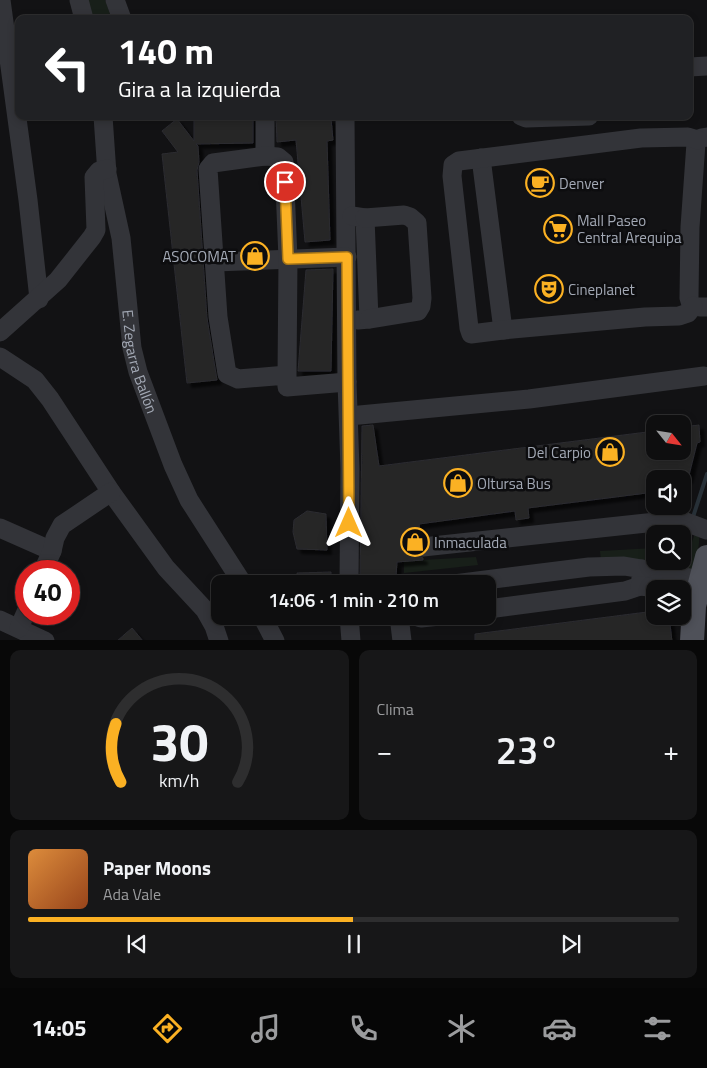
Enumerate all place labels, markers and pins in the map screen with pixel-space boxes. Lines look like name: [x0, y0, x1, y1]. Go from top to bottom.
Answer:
pin: [264, 161, 306, 203]
cafe icon: Denver: [525, 168, 555, 198]
place label: Denver: [559, 172, 604, 195]
place label: Mall Paseo Central Arequipa: [577, 209, 682, 249]
supermarket icon: Mall Paseo Central Arequipa: [543, 214, 573, 244]
shop icon: ASOCOMAT: [240, 241, 270, 271]
place label: ASOCOMAT: [163, 245, 236, 268]
theatre icon: Cineplanet: [534, 274, 564, 304]
place label: Cineplanet: [568, 278, 636, 301]
shop icon: Del Carpio: [595, 437, 625, 467]
place label: Del Carpio: [527, 441, 591, 464]
shop icon: Oltursa Bus: [443, 468, 473, 498]
place label: Oltursa Bus: [477, 472, 551, 495]
shop icon: Inmaculada: [400, 527, 430, 557]
place label: Inmaculada: [434, 531, 507, 554]

